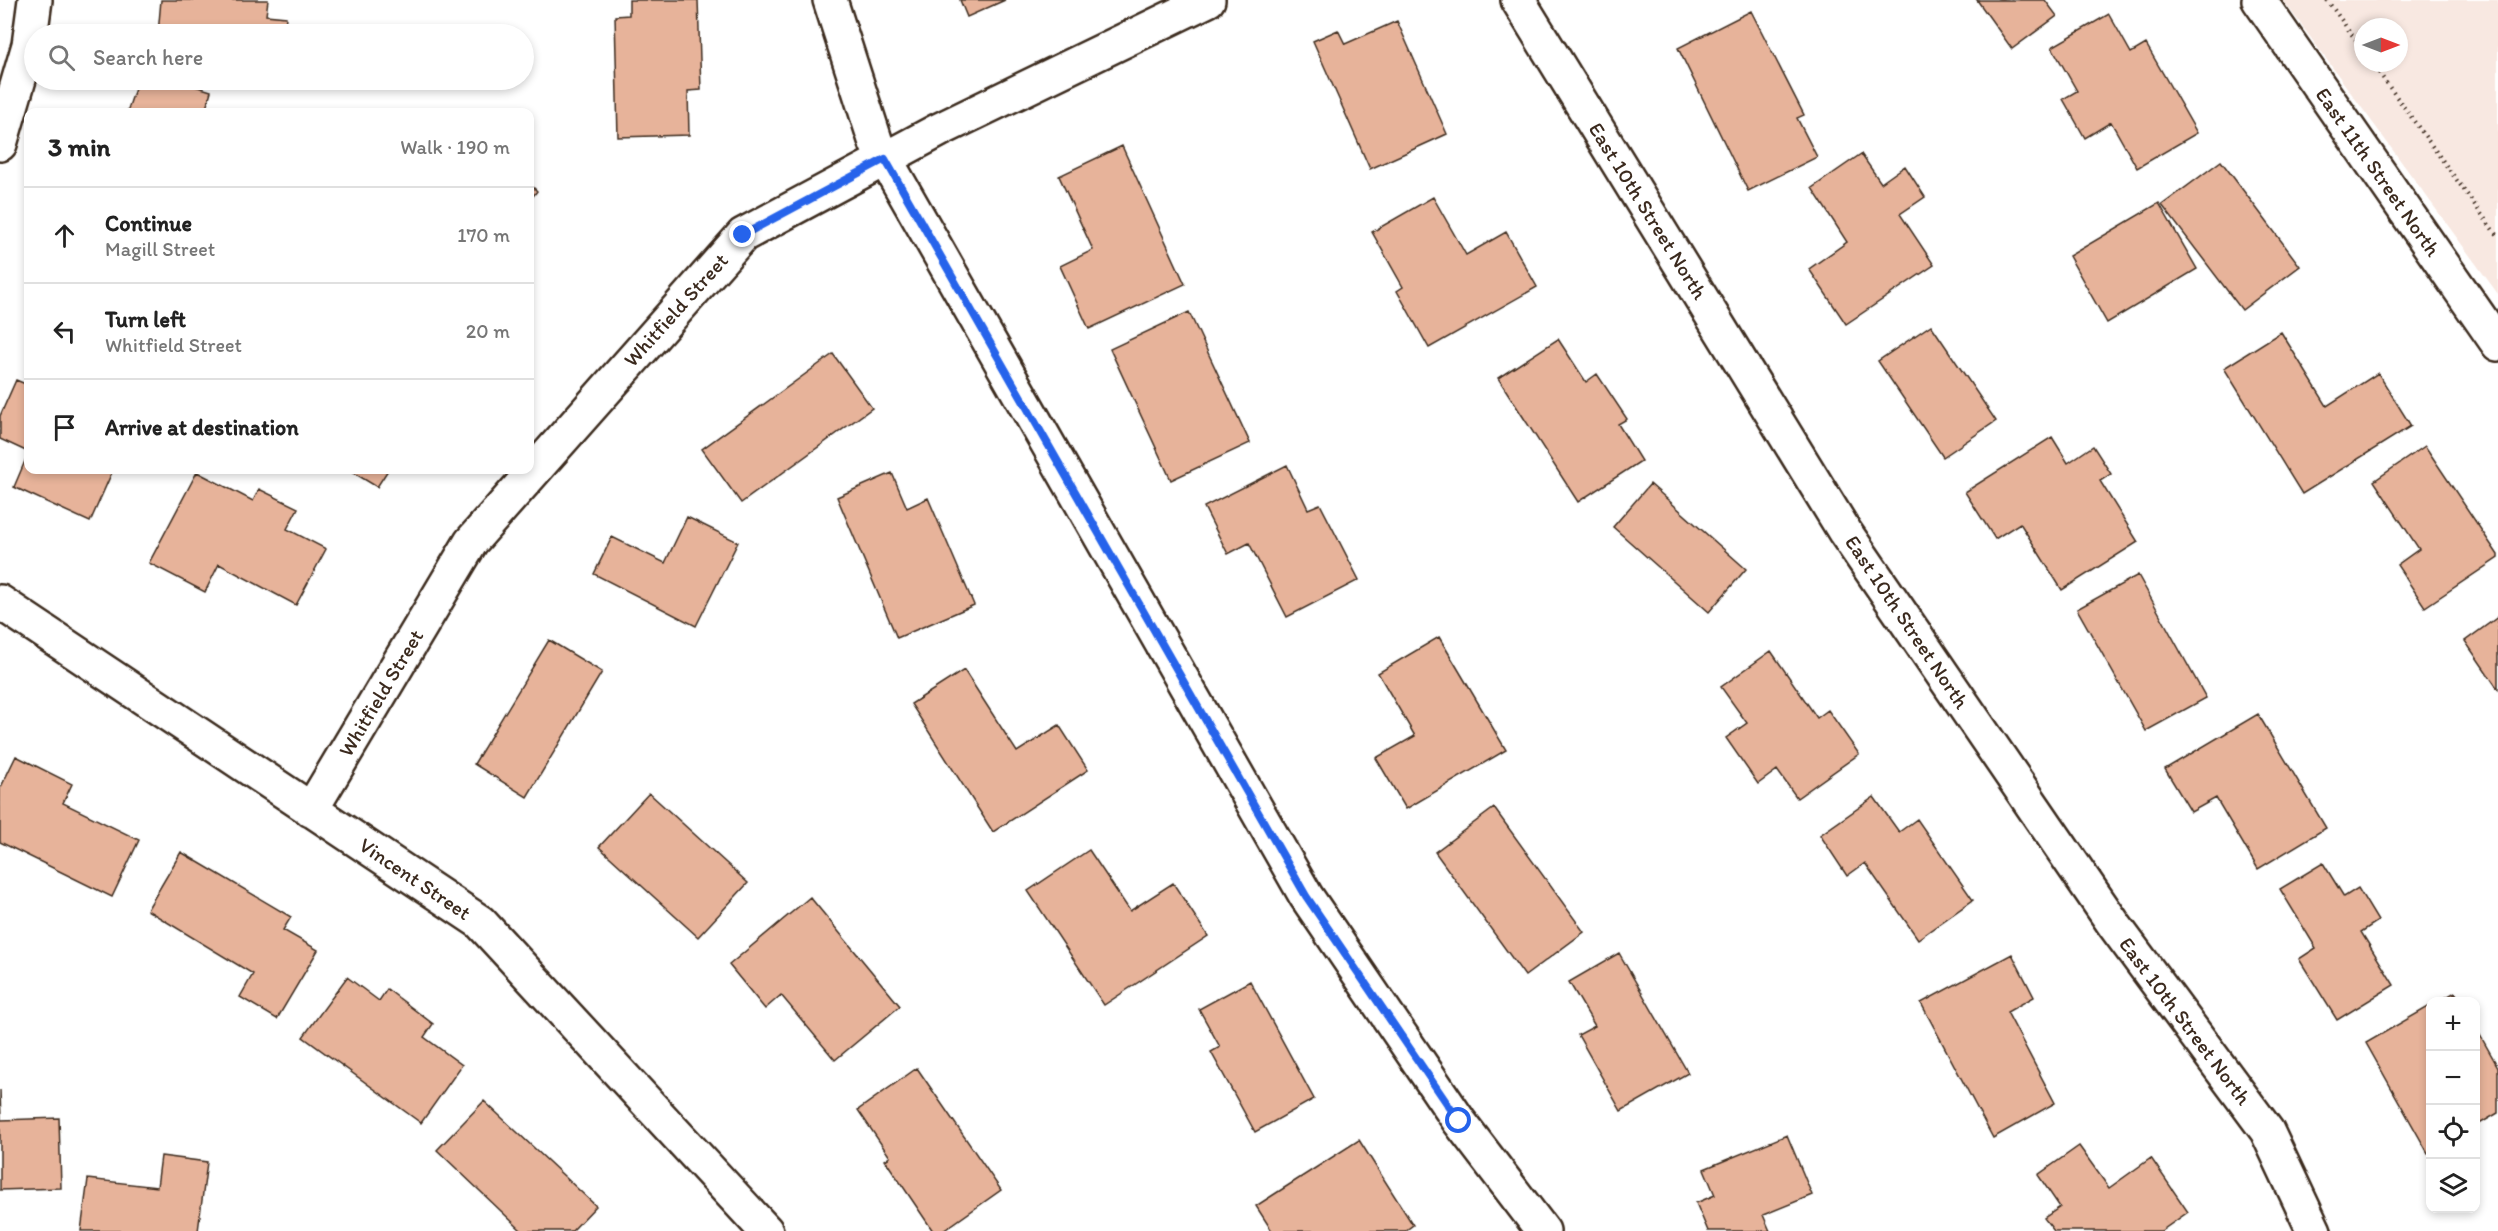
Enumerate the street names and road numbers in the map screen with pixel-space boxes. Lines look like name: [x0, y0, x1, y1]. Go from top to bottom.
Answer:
street label: East 11th Street North: [2311, 82, 2447, 262]
street label: East 10th Street North: [1584, 118, 1713, 304]
street label: Whitfield Street: [618, 248, 733, 372]
street label: East 10th Street North: [1840, 530, 1975, 714]
street label: Whitfield Street: [333, 625, 428, 761]
street label: Vincent Street: [355, 832, 476, 925]
street label: East 10th Street North: [2114, 932, 2257, 1110]

